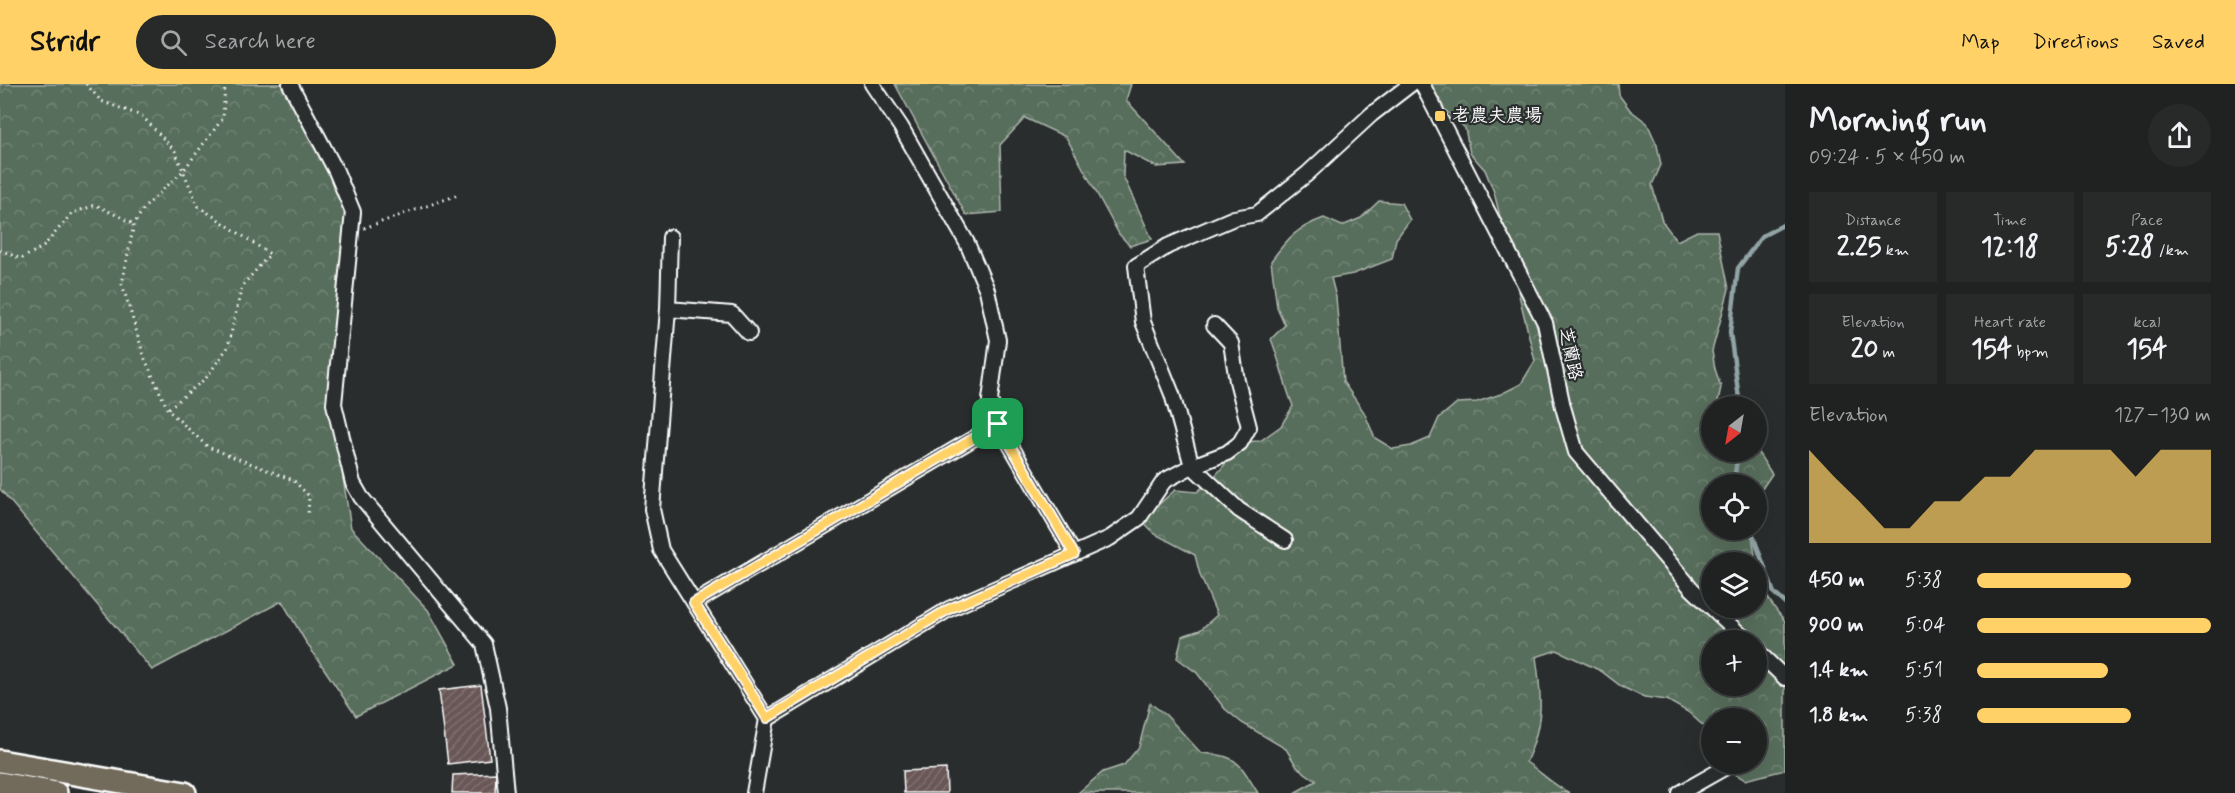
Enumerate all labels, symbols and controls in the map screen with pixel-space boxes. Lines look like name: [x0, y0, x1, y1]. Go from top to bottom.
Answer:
search box: [136, 15, 556, 69]
text: Stridr: [30, 24, 100, 61]
icon: search: [157, 26, 190, 59]
text: Search here: [205, 28, 316, 56]
text: Map: [1961, 28, 2000, 56]
text: Directions: [2033, 28, 2119, 56]
text: Saved: [2152, 28, 2205, 56]
text: Morning run: [1809, 99, 1987, 143]
place label: 老農夫農場: [1452, 104, 1542, 128]
button: share: [2148, 104, 2211, 167]
marker: 老農夫農場: [1433, 109, 1447, 123]
text: 09:24 · 5 × 450 m: [1809, 144, 1965, 171]
text: Distance: [1845, 210, 1901, 231]
text: Time: [1993, 210, 2027, 231]
text: Pace: [2131, 210, 2163, 231]
text: 2.25: [1837, 231, 1882, 265]
text: 12:18: [1981, 231, 2039, 265]
text: 5:28: [2105, 231, 2154, 265]
text: km: [1882, 240, 1909, 261]
text: /km: [2154, 240, 2189, 261]
text: Elevation: [1842, 312, 1905, 333]
text: Heart rate: [1974, 312, 2046, 333]
text: kcal: [2134, 312, 2160, 333]
street label: 芝蘭路: [1553, 325, 1587, 383]
text: 20: [1851, 333, 1878, 367]
text: 154: [1971, 333, 2012, 367]
text: 154: [2127, 333, 2167, 367]
text: m: [1878, 342, 1895, 363]
text: bpm: [2012, 342, 2049, 363]
north arrow: [1701, 396, 1767, 462]
map controls: [1701, 396, 1767, 774]
pin: [972, 398, 1023, 449]
text: Elevation: [1809, 402, 1888, 429]
text: 127–130 m: [2114, 402, 2211, 429]
icon: arrive: [981, 407, 1014, 440]
button: locate: [1701, 474, 1767, 540]
button: layers: [1701, 552, 1767, 618]
text: 450 m: [1809, 567, 1865, 594]
text: 5:38: [1905, 567, 1942, 594]
text: 900 m: [1809, 612, 1864, 639]
text: 5:04: [1905, 612, 1946, 639]
button: +: [1701, 630, 1767, 696]
text: 1.4 km: [1809, 657, 1868, 684]
text: 5:51: [1905, 657, 1943, 684]
text: 1.8 km: [1809, 702, 1868, 729]
text: 5:38: [1905, 702, 1942, 729]
button: −: [1701, 708, 1767, 774]

